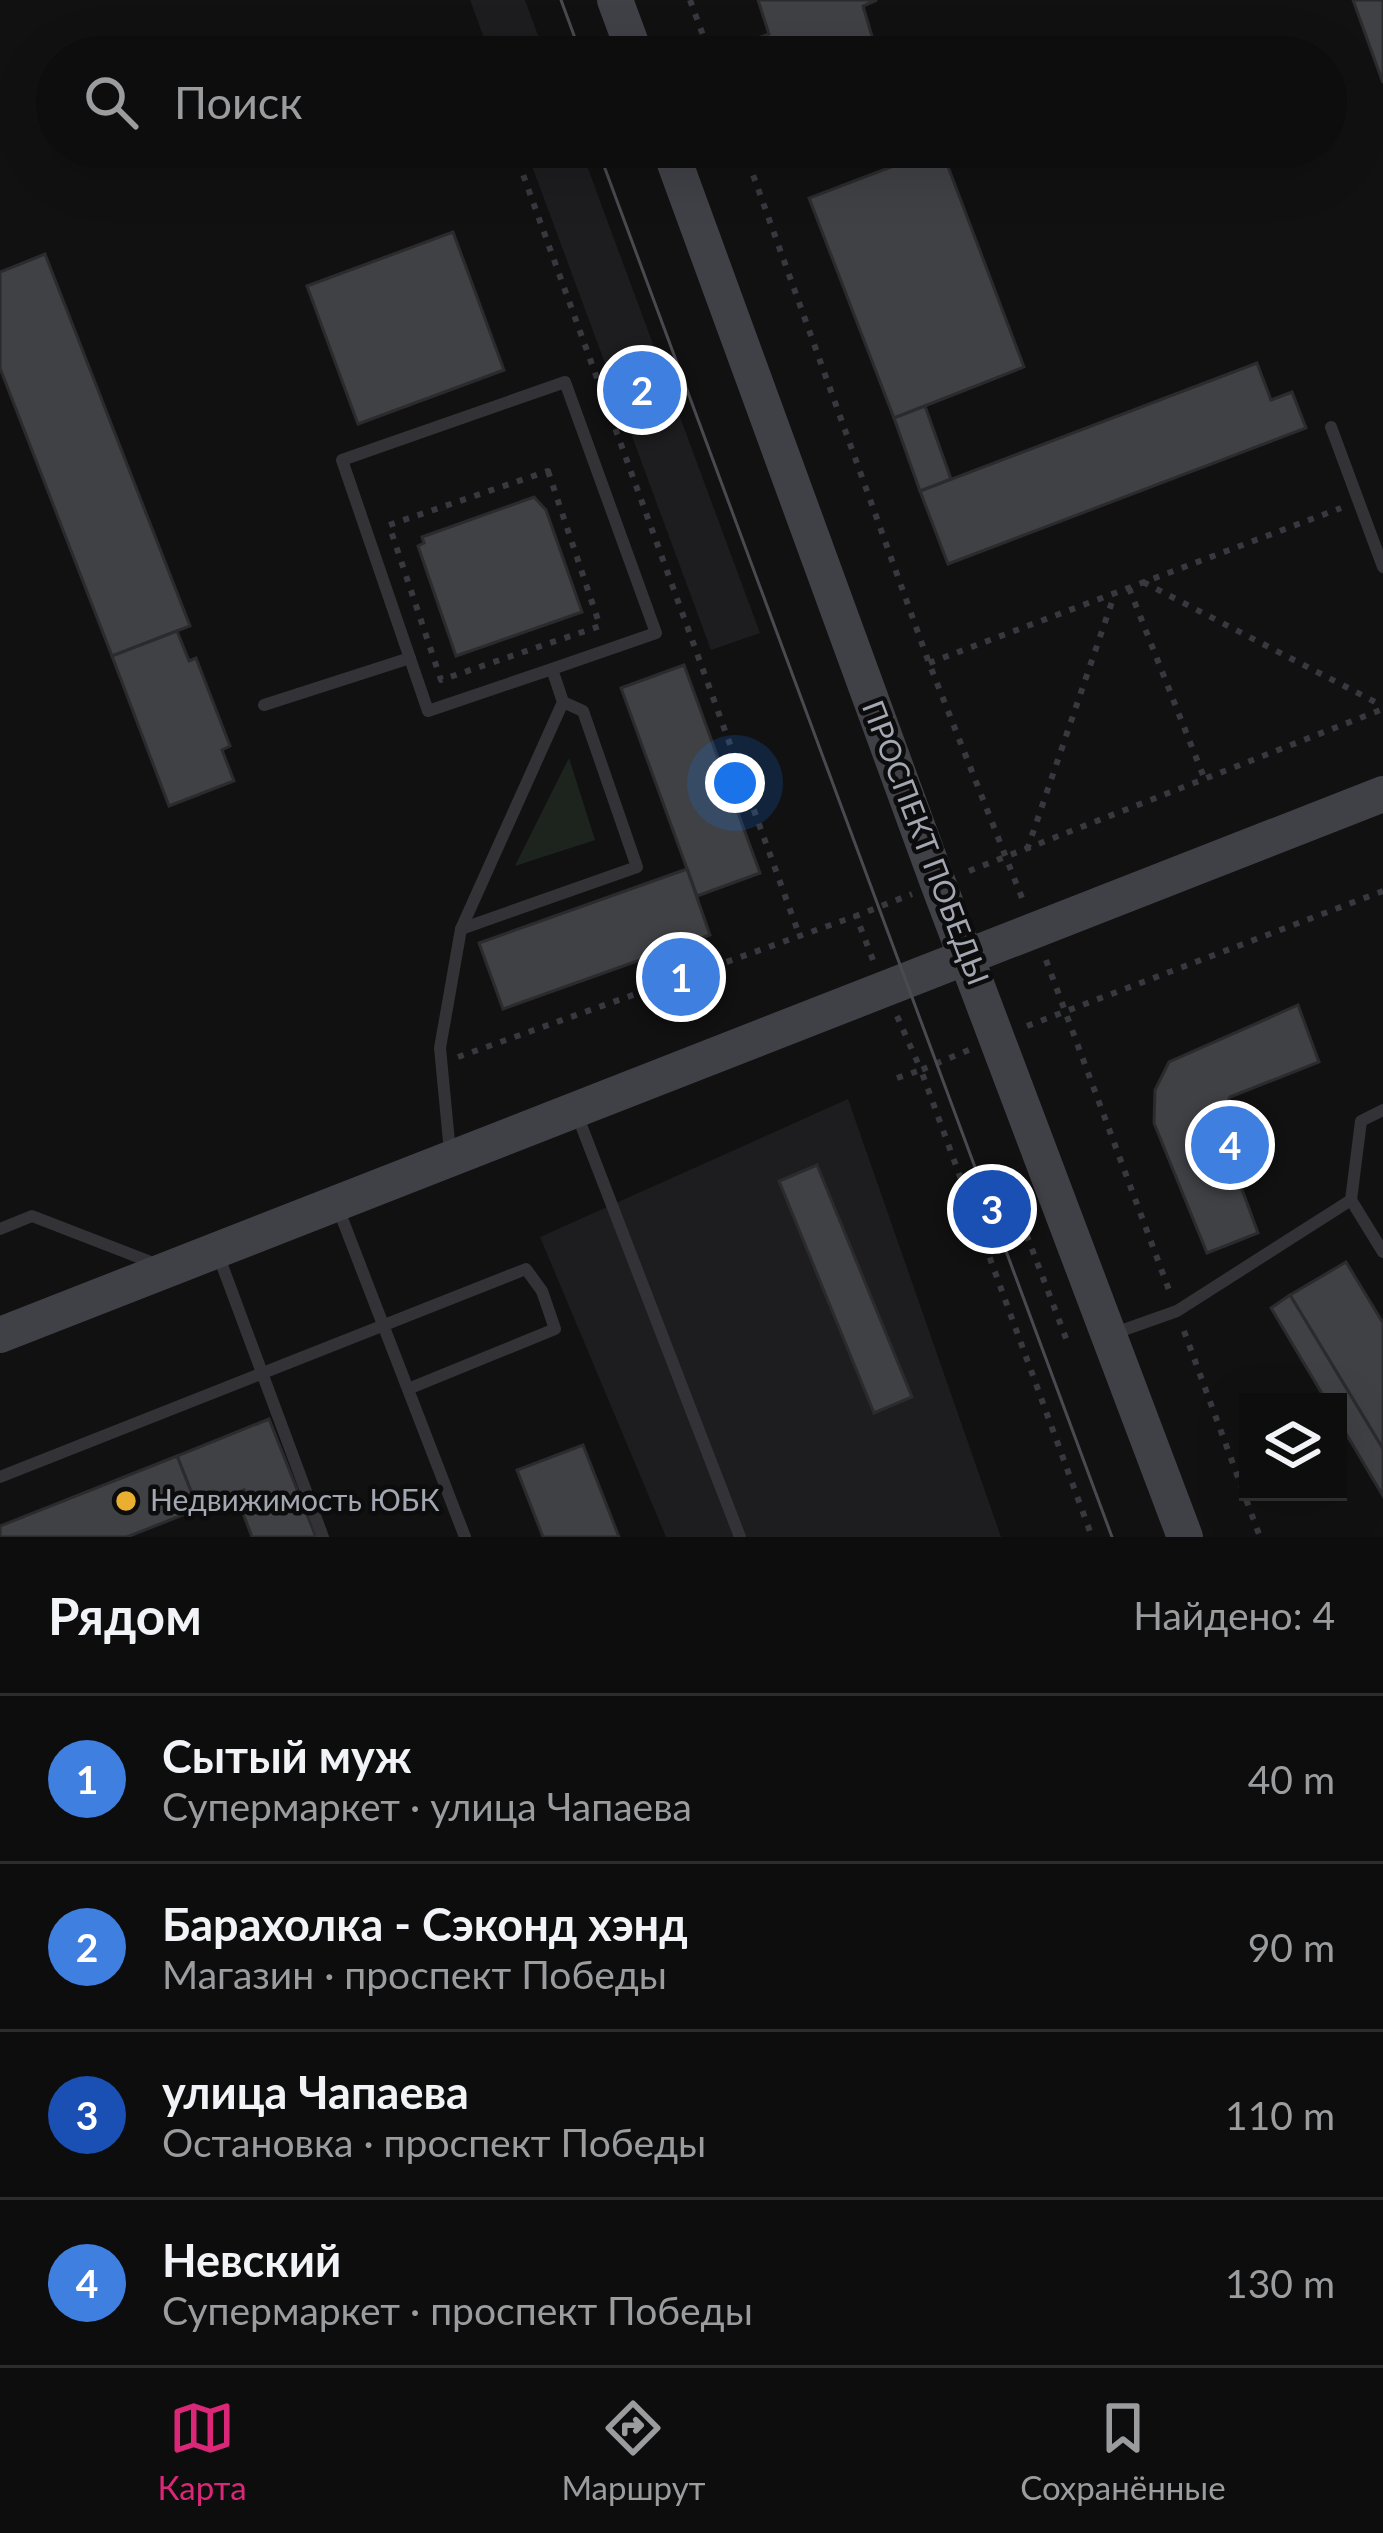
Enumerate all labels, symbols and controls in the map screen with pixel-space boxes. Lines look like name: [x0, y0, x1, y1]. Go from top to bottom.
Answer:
search box: [36, 36, 1347, 168]
icon: search: [78, 69, 144, 135]
text: Поиск: [174, 75, 303, 129]
pin: 2: [603, 345, 681, 435]
street label: ПРОСПЕКТ ПОБЕДЫ: [856, 695, 998, 990]
your location: [705, 753, 765, 813]
pin: 1: [642, 932, 720, 1022]
pin: 4: [1191, 1100, 1269, 1190]
pin: 3: [953, 1164, 1031, 1254]
map controls: [1239, 1393, 1347, 1501]
button: layers: [1239, 1393, 1347, 1501]
place label: Недвижимость ЮБК: [150, 1481, 440, 1517]
marker: Недвижимость ЮБК: [113, 1488, 139, 1514]
text: Рядом: [48, 1585, 202, 1646]
text: Найдено: 4: [1133, 1592, 1335, 1638]
text: Сытый муж: [162, 1729, 411, 1783]
text: 1: [76, 1756, 98, 1802]
text: 40 m: [1248, 1756, 1335, 1802]
text: Супермаркет · улица Чапаева: [162, 1783, 692, 1829]
text: Барахолка - Сэконд хэнд: [162, 1897, 688, 1951]
text: 2: [76, 1924, 98, 1970]
text: 90 m: [1248, 1924, 1335, 1970]
text: Магазин · проспект Победы: [162, 1951, 667, 1997]
text: улица Чапаева: [162, 2065, 469, 2119]
text: 3: [76, 2092, 98, 2138]
text: 110 m: [1225, 2092, 1335, 2138]
text: Остановка · проспект Победы: [162, 2119, 706, 2165]
text: Невский: [162, 2233, 341, 2287]
text: 4: [76, 2260, 98, 2306]
text: 130 m: [1225, 2260, 1335, 2306]
text: Супермаркет · проспект Победы: [162, 2287, 753, 2333]
tab: Карта: [157, 2395, 247, 2507]
tab: Маршрут: [561, 2395, 705, 2507]
tab: Сохранённые: [1020, 2395, 1226, 2507]

